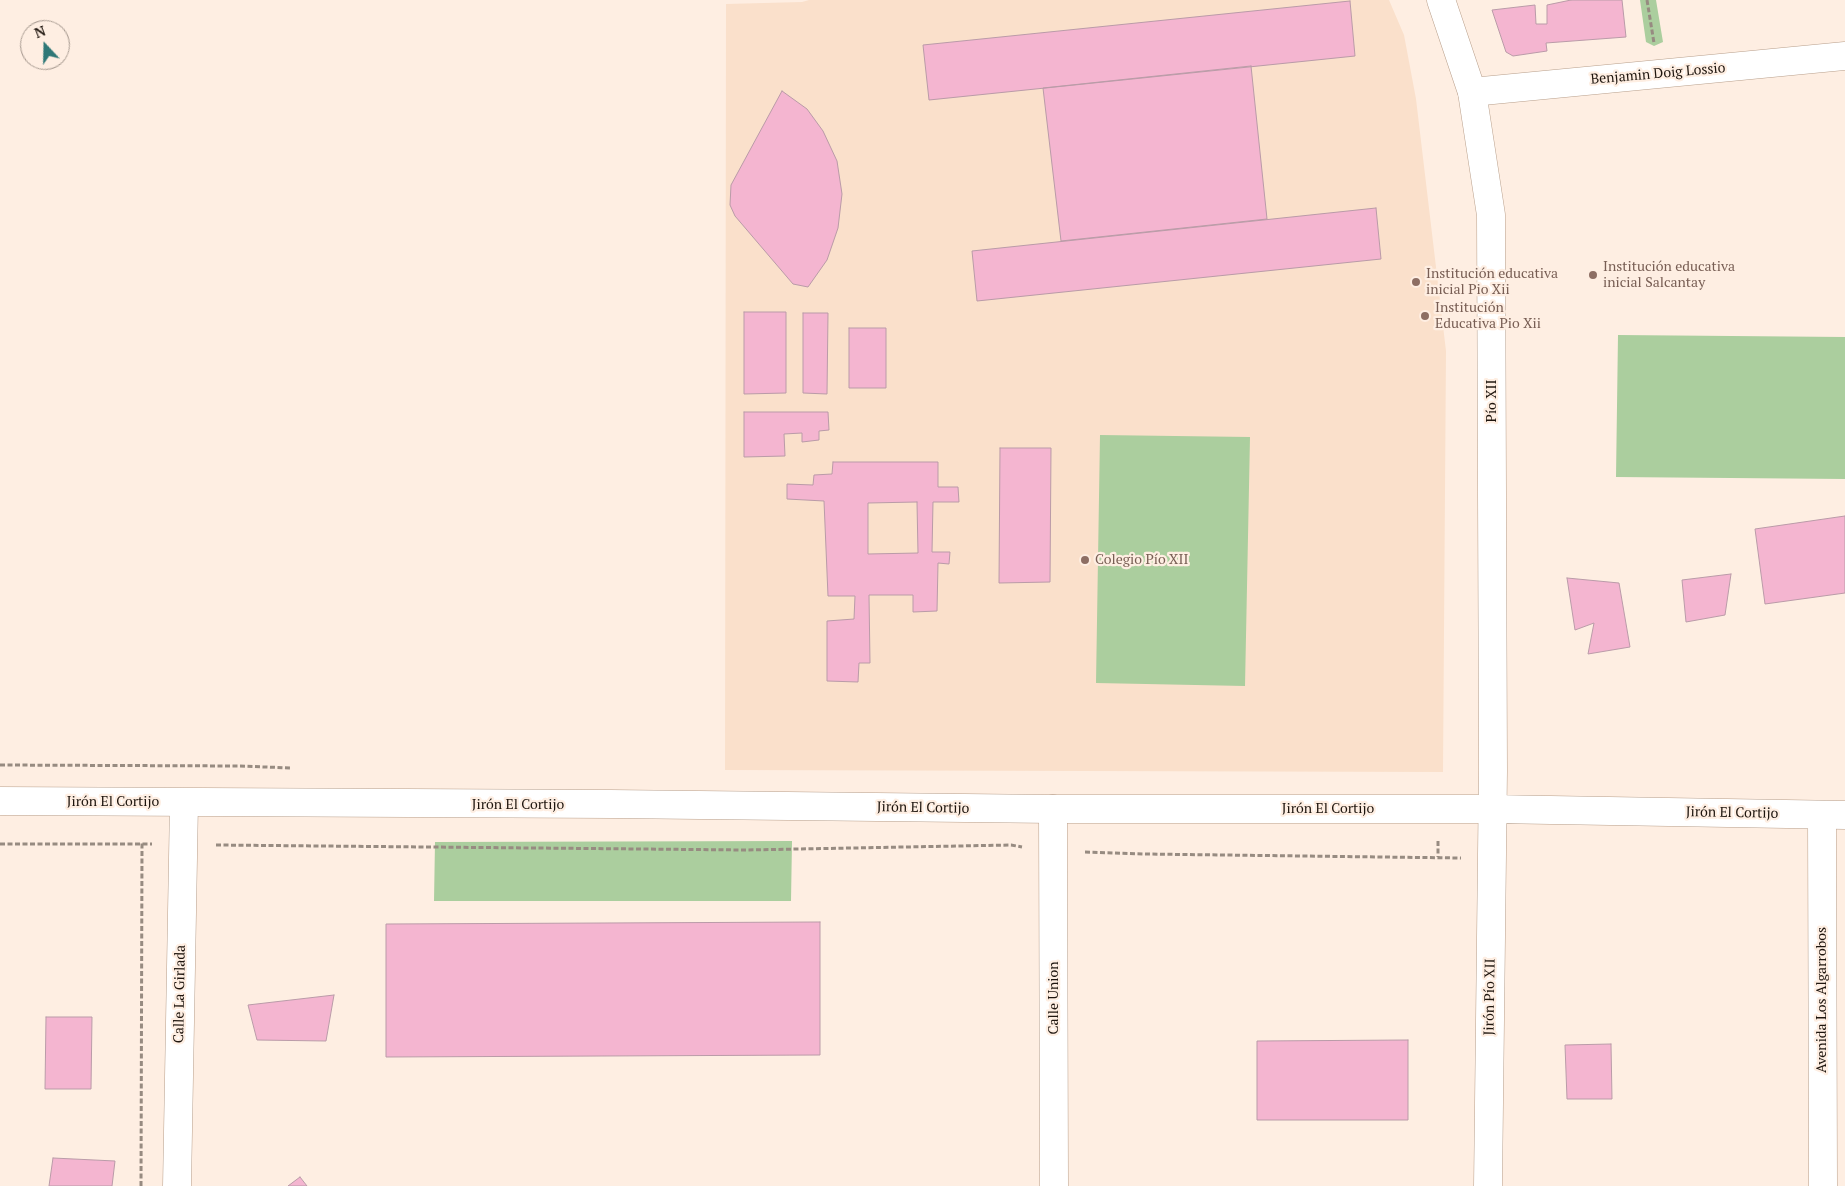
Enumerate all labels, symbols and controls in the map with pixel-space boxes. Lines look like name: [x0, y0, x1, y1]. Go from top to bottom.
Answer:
north arrow: [20, 20, 70, 70]
text: N: [31, 21, 48, 42]
street label: Benjamin Doig Lossio: [1590, 60, 1726, 88]
place label: Institución educativa inicial Salcantay: [1603, 259, 1735, 292]
place label: Institución educativa inicial Pio Xii: [1426, 266, 1558, 298]
marker: Institución educativa inicial Salcantay: [1587, 269, 1599, 281]
marker: Institución educativa inicial Pio Xii: [1410, 276, 1422, 288]
place label: Institución Educativa Pio Xii: [1435, 300, 1541, 332]
marker: Institución Educativa Pio Xii: [1419, 310, 1431, 322]
street label: Pío XII: [1484, 380, 1500, 422]
place label: Colegio Pío XII: [1095, 552, 1188, 568]
marker: Colegio Pío XII: [1079, 554, 1091, 566]
street label: Jirón El Cortijo: [67, 794, 159, 810]
street label: Jirón El Cortijo: [472, 797, 564, 813]
street label: Jirón El Cortijo: [877, 799, 969, 817]
street label: Jirón El Cortijo: [1282, 801, 1374, 817]
street label: Jirón El Cortijo: [1686, 804, 1778, 822]
street label: Avenida Los Algarrobos: [1814, 927, 1830, 1073]
street label: Calle La Girlada: [171, 945, 189, 1043]
street label: Jirón Pío XII: [1481, 958, 1499, 1036]
street label: Calle Union: [1046, 962, 1062, 1034]

